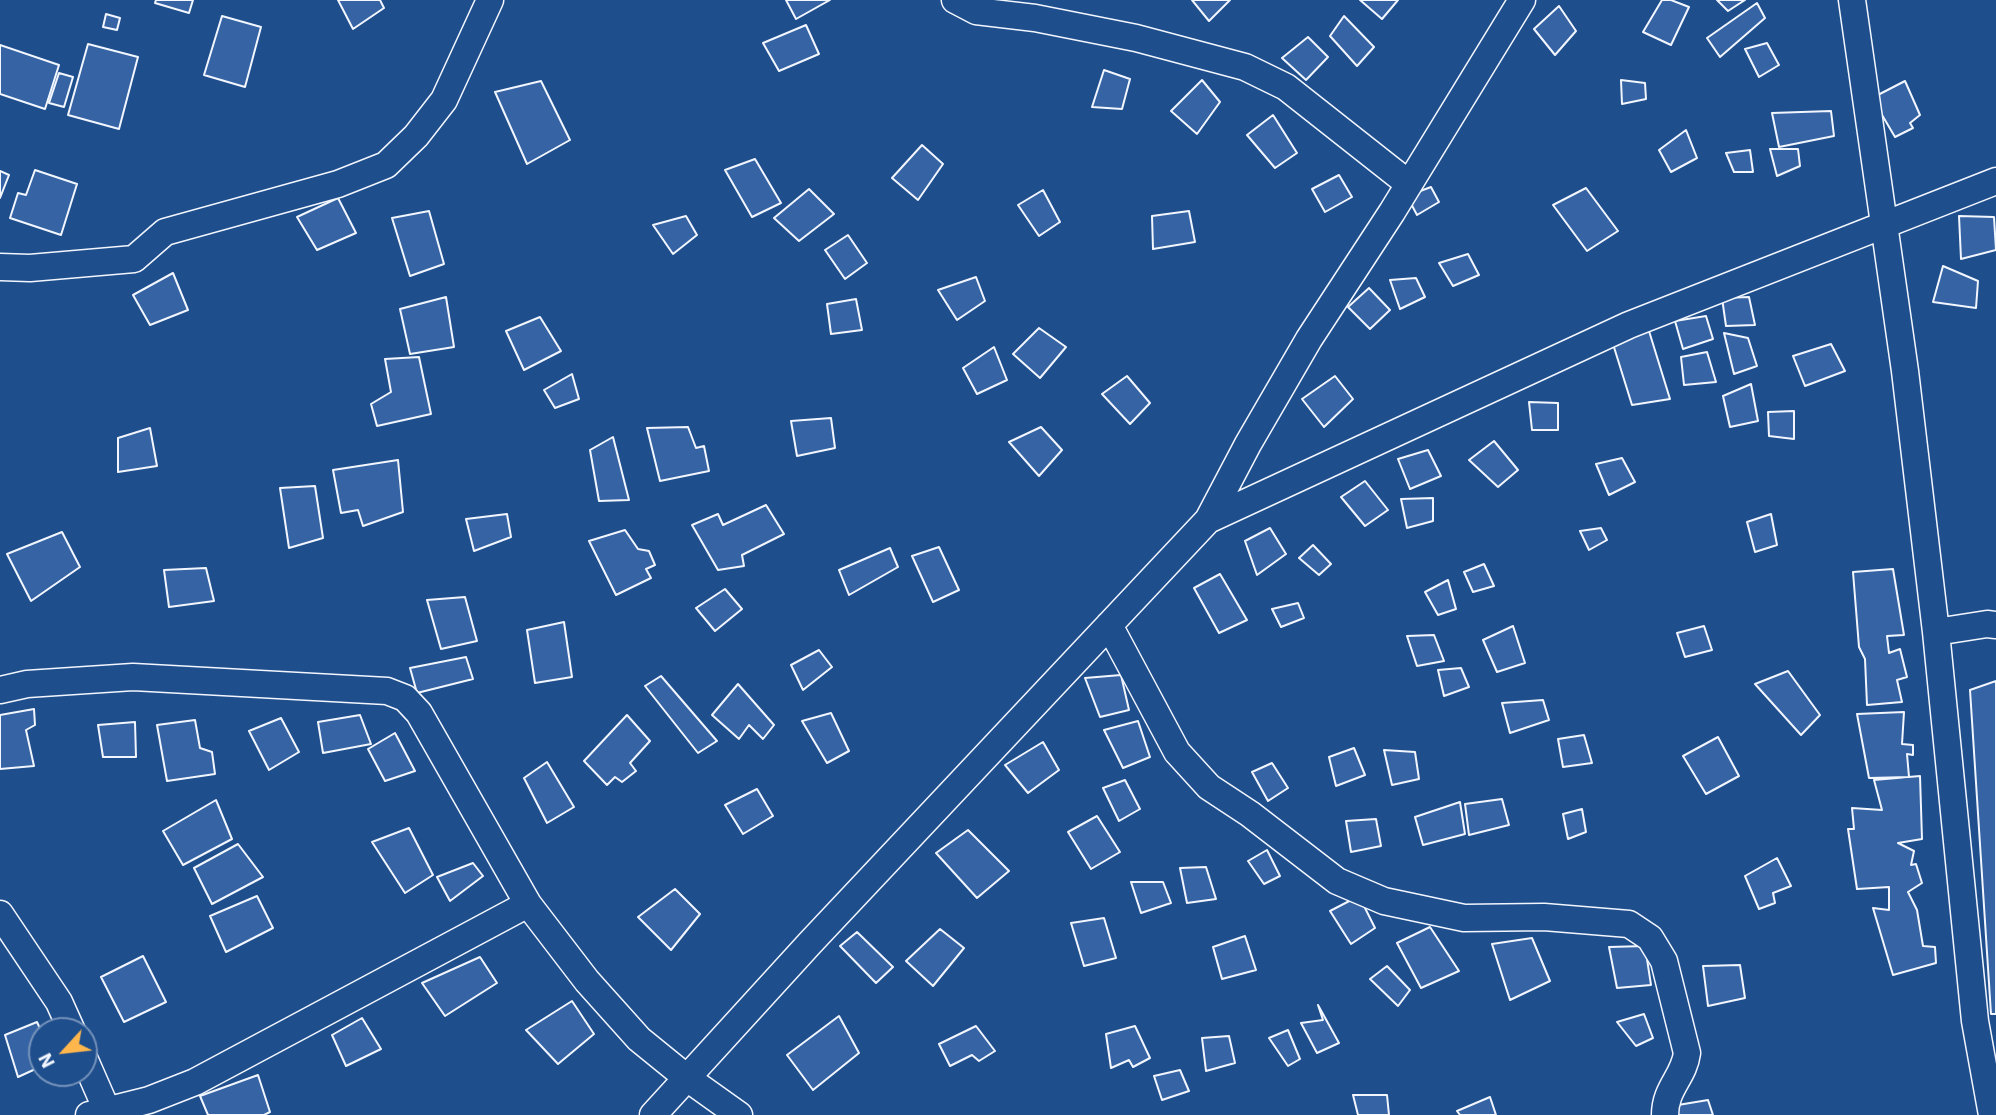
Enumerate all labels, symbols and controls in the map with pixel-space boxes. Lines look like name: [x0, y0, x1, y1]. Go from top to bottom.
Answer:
north arrow: [28, 1017, 98, 1087]
text: N: [32, 1049, 60, 1072]

